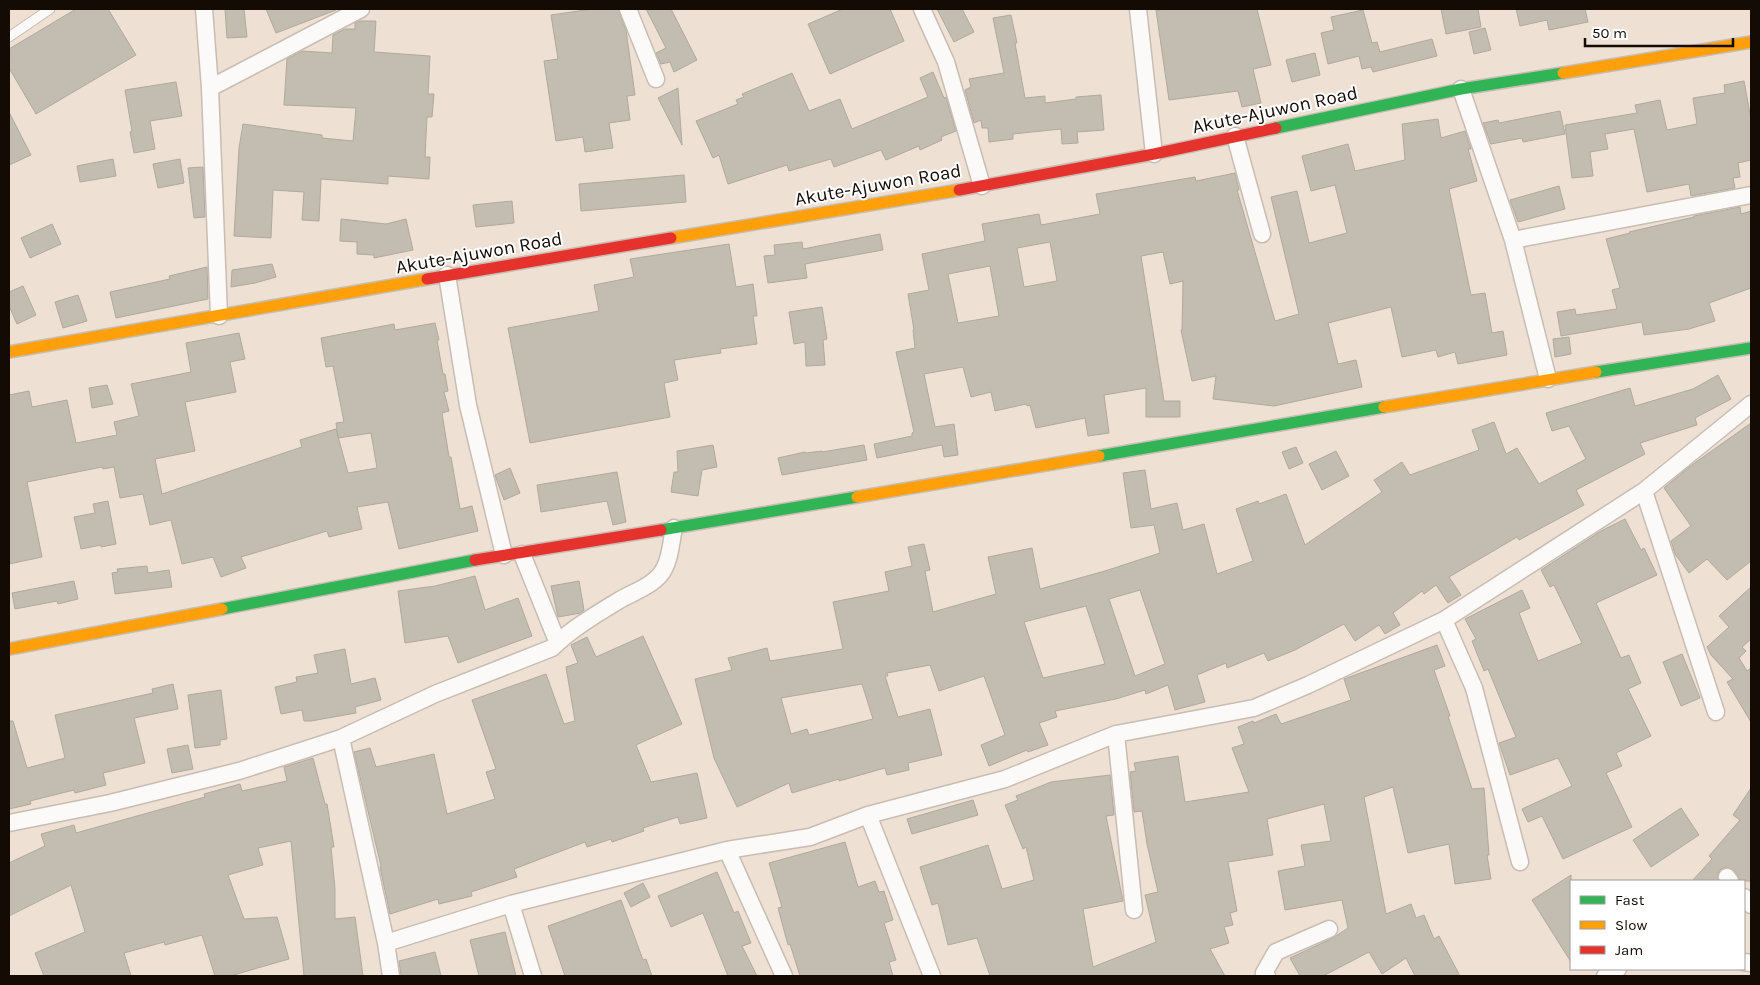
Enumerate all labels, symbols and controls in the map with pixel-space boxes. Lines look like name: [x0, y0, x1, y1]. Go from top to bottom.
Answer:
scale bar: [1585, 15, 1732, 47]
text: 50 m: [1592, 24, 1627, 42]
street label: Akute-Ajuwon Road: [1190, 82, 1360, 138]
street label: Akute-Ajuwon Road: [793, 160, 963, 210]
street label: Akute-Ajuwon Road: [394, 228, 564, 278]
legend: [1570, 880, 1745, 970]
text: Fast: [1615, 891, 1645, 909]
text: Slow: [1615, 916, 1647, 934]
text: Jam: [1615, 941, 1643, 959]

